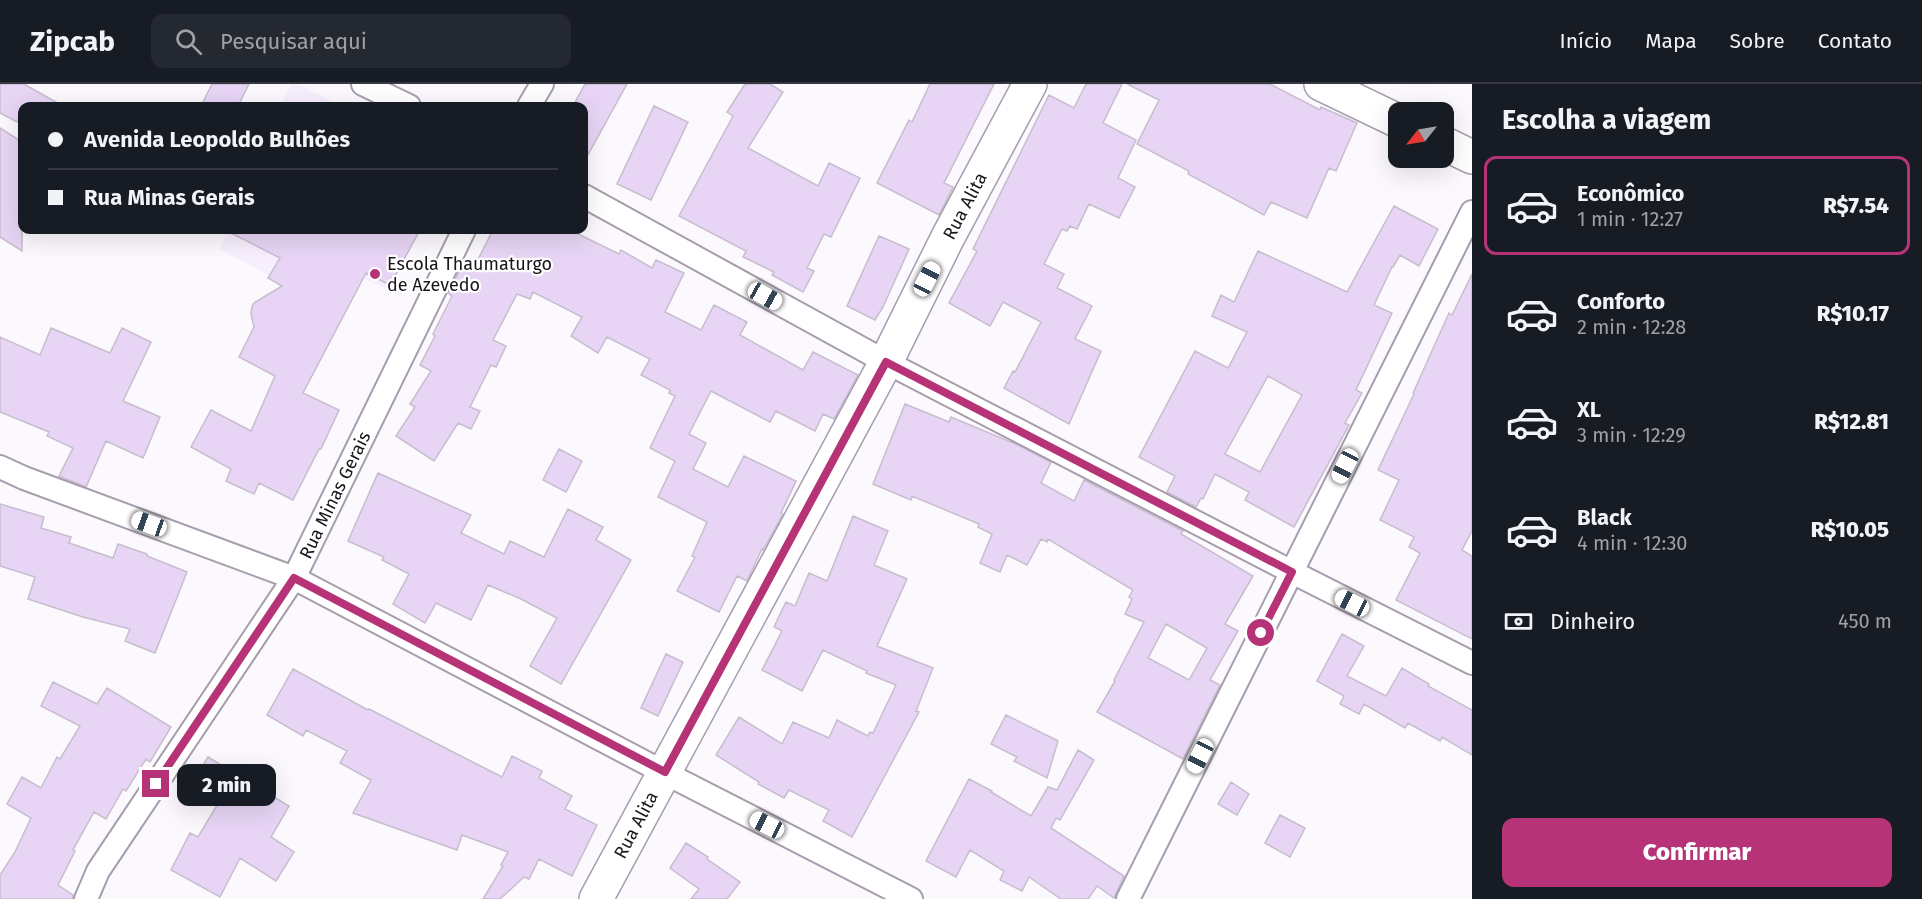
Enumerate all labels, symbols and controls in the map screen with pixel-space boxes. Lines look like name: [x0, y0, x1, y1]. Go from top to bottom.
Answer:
search box: [151, 14, 571, 68]
text: Zipcab: [30, 25, 115, 58]
icon: search: [172, 25, 205, 58]
text: Pesquisar aqui: [220, 28, 367, 55]
text: Início: [1559, 28, 1612, 54]
text: Mapa: [1645, 28, 1697, 54]
text: Sobre: [1730, 28, 1785, 54]
text: Contato: [1818, 28, 1892, 54]
north arrow: [1388, 102, 1454, 168]
map controls: [1388, 102, 1454, 168]
text: Escolha a viagem: [1502, 104, 1711, 136]
text: Avenida Leopoldo Bulhões: [84, 126, 350, 153]
street label: Rua Alita: [938, 169, 992, 243]
icon: car: [1505, 179, 1559, 233]
text: Econômico: [1577, 180, 1684, 207]
text: Rua Minas Gerais: [84, 184, 255, 211]
text: R$7.54: [1823, 192, 1889, 219]
text: 1 min · 12:27: [1577, 207, 1683, 231]
place label: Escola Thaumaturgo de Azevedo: [387, 253, 552, 296]
car: [911, 259, 943, 299]
marker: Escola Thaumaturgo de Azevedo: [368, 267, 382, 281]
car: [745, 279, 785, 313]
icon: car: [1505, 287, 1559, 341]
text: Conforto: [1577, 288, 1665, 315]
text: R$10.17: [1817, 300, 1889, 327]
text: 2 min · 12:28: [1577, 315, 1686, 339]
icon: car: [1505, 395, 1559, 449]
text: XL: [1577, 396, 1601, 423]
text: R$12.81: [1814, 408, 1889, 435]
text: 3 min · 12:29: [1577, 423, 1686, 447]
street label: Rua Minas Gerais: [295, 428, 375, 562]
car: [1329, 446, 1361, 486]
icon: car: [1505, 503, 1559, 557]
text: Black: [1577, 504, 1632, 531]
car: [129, 509, 169, 539]
text: R$10.05: [1811, 516, 1889, 543]
text: 4 min · 12:30: [1577, 531, 1688, 555]
car: [1332, 587, 1372, 619]
icon: cash: [1502, 605, 1535, 638]
text: Dinheiro: [1550, 608, 1635, 635]
text: 450 m: [1838, 609, 1892, 633]
route start: [1247, 619, 1274, 646]
car: [1184, 736, 1216, 776]
callout: 2 min: [177, 763, 276, 805]
route end: [142, 770, 169, 797]
text: 2 min: [202, 773, 251, 797]
street label: Rua Alita: [609, 788, 663, 862]
car: [747, 809, 787, 841]
button: Confirmar: [1502, 818, 1892, 887]

